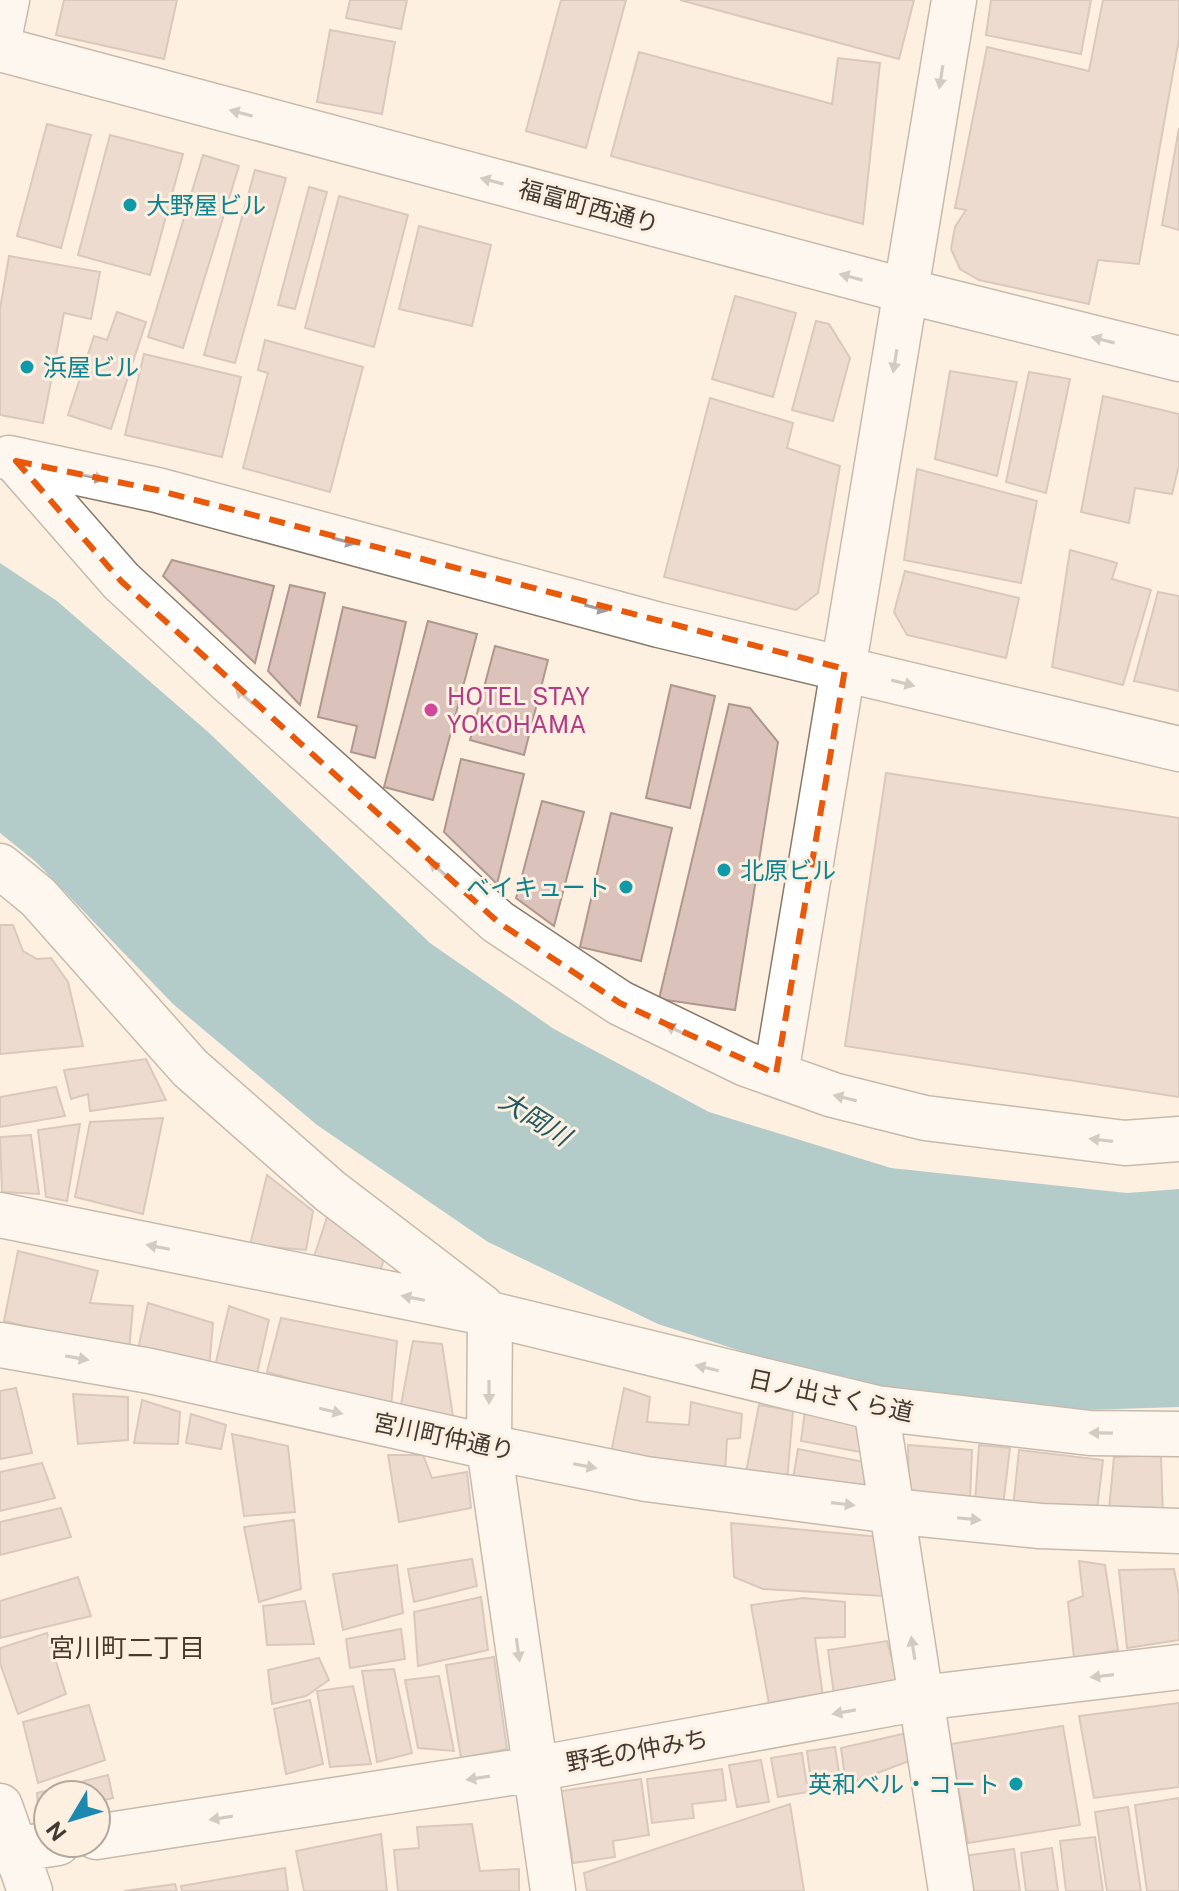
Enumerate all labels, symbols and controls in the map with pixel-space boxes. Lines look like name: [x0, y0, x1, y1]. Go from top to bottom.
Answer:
one-way arrow: [934, 65, 947, 90]
one-way arrow: [228, 107, 253, 119]
one-way arrow: [479, 174, 504, 186]
street label: 福富町西通り: [516, 174, 662, 238]
place label: 大野屋ビル: [146, 191, 266, 219]
marker: 大野屋ビル: [121, 196, 139, 214]
one-way arrow: [839, 270, 864, 282]
one-way arrow: [1091, 334, 1116, 346]
one-way arrow: [888, 349, 901, 374]
place label: 浜屋ビル: [43, 353, 139, 381]
marker: 浜屋ビル: [18, 358, 36, 376]
one-way arrow: [80, 471, 105, 484]
one-way arrow: [333, 535, 357, 548]
one-way arrow: [583, 603, 608, 615]
one-way arrow: [890, 677, 915, 690]
place label: HOTEL STAY YOKOHAMA: [447, 682, 590, 738]
one-way arrow: [235, 687, 254, 705]
marker: HOTEL STAY YOKOHAMA: [422, 701, 440, 719]
place label: 北原ビル: [740, 856, 836, 884]
one-way arrow: [429, 860, 448, 878]
marker: 北原ビル: [715, 861, 733, 879]
place label: ベイキュート: [466, 873, 610, 901]
marker: ベイキュート: [617, 878, 635, 896]
one-way arrow: [664, 1023, 687, 1037]
water label: 大岡川: [494, 1084, 579, 1153]
one-way arrow: [833, 1092, 858, 1104]
one-way arrow: [1088, 1133, 1113, 1146]
one-way arrow: [146, 1240, 171, 1253]
one-way arrow: [401, 1292, 426, 1304]
one-way arrow: [65, 1352, 90, 1365]
one-way arrow: [695, 1361, 720, 1374]
street label: 日ノ出さくら道: [746, 1364, 916, 1426]
one-way arrow: [483, 1380, 495, 1405]
one-way arrow: [319, 1405, 344, 1418]
street label: 宮川町仲通り: [371, 1407, 517, 1465]
one-way arrow: [1088, 1427, 1113, 1439]
one-way arrow: [573, 1461, 598, 1473]
one-way arrow: [830, 1497, 855, 1510]
one-way arrow: [957, 1512, 982, 1525]
district label: 宮川町二丁目: [49, 1632, 205, 1663]
one-way arrow: [906, 1635, 919, 1660]
one-way arrow: [512, 1638, 525, 1663]
one-way arrow: [1089, 1670, 1114, 1683]
one-way arrow: [831, 1707, 856, 1719]
street label: 野毛の仲みち: [564, 1724, 710, 1776]
place label: 英和ベル・コート: [808, 1770, 1000, 1798]
one-way arrow: [465, 1772, 490, 1784]
marker: 英和ベル・コート: [1007, 1775, 1025, 1793]
north arrow: [32, 1779, 112, 1859]
one-way arrow: [208, 1812, 233, 1824]
text: N: [41, 1817, 72, 1846]

